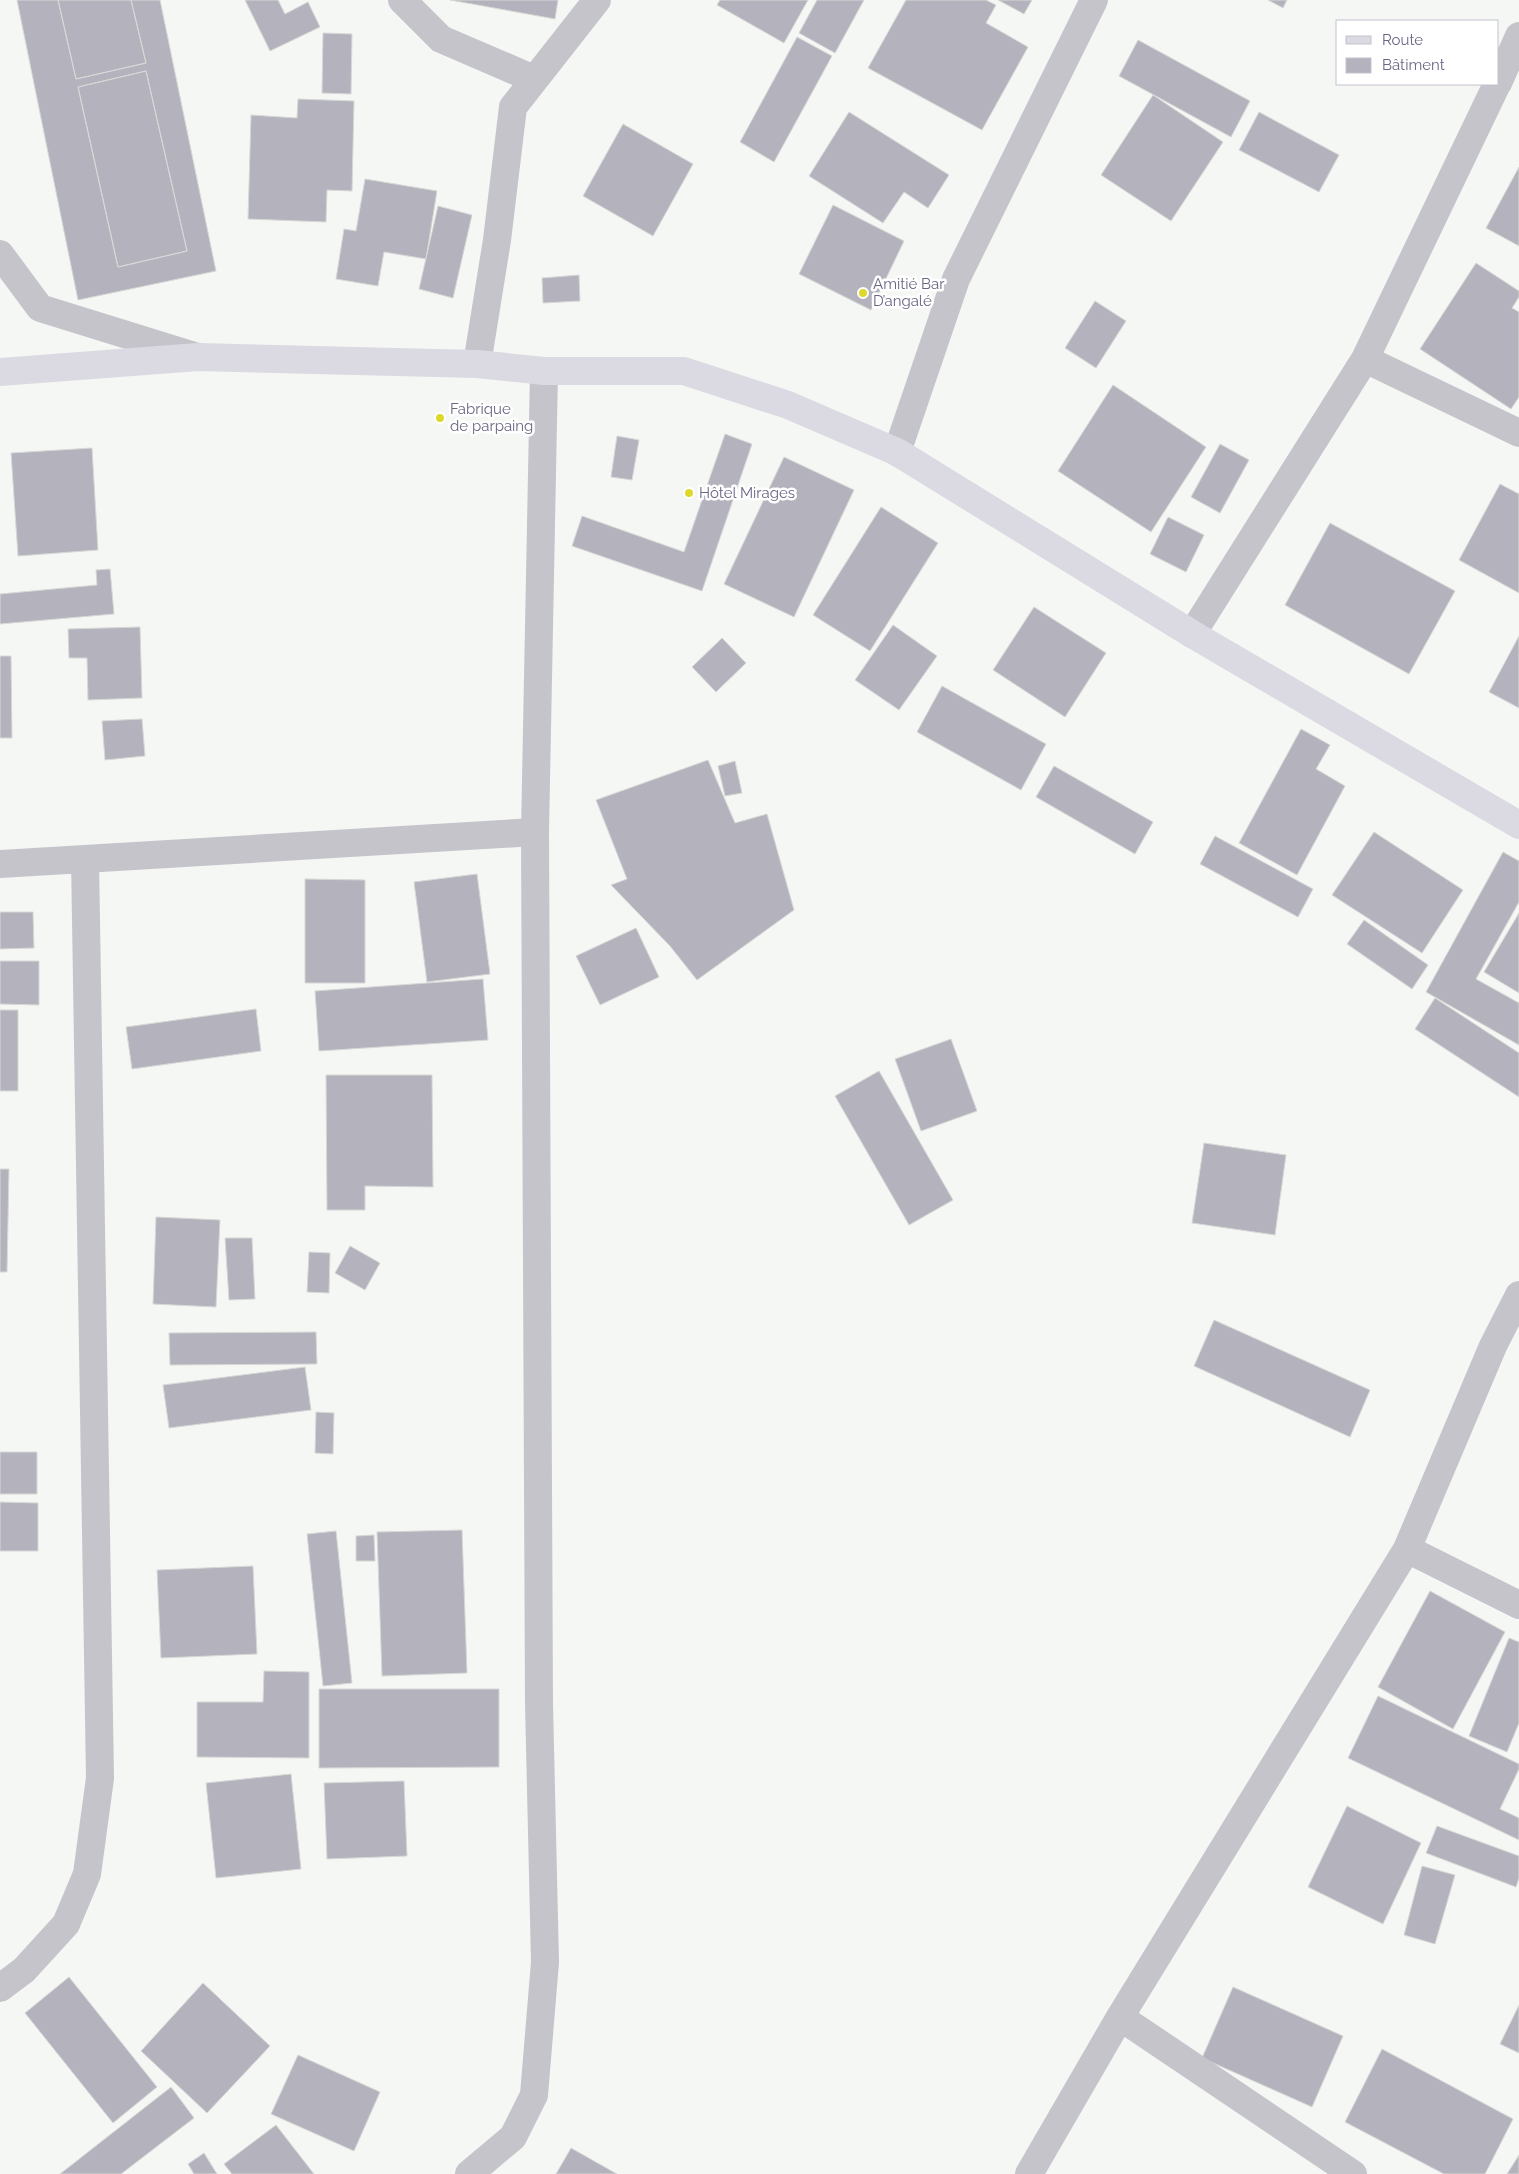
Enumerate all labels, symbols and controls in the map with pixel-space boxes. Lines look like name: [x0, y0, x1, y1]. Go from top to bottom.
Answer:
legend: [1336, 20, 1499, 85]
text: Route: [1382, 31, 1423, 49]
text: Bâtiment: [1382, 56, 1445, 74]
place label: Amitié Bar D’angalé: [873, 275, 945, 310]
marker: Amitié Bar D’angalé: [857, 287, 869, 299]
place label: Fabrique de parpaing: [450, 400, 533, 435]
marker: Fabrique de parpaing: [434, 412, 446, 424]
place label: Hôtel Mirages: [699, 484, 795, 502]
marker: Hôtel Mirages: [683, 487, 695, 499]

